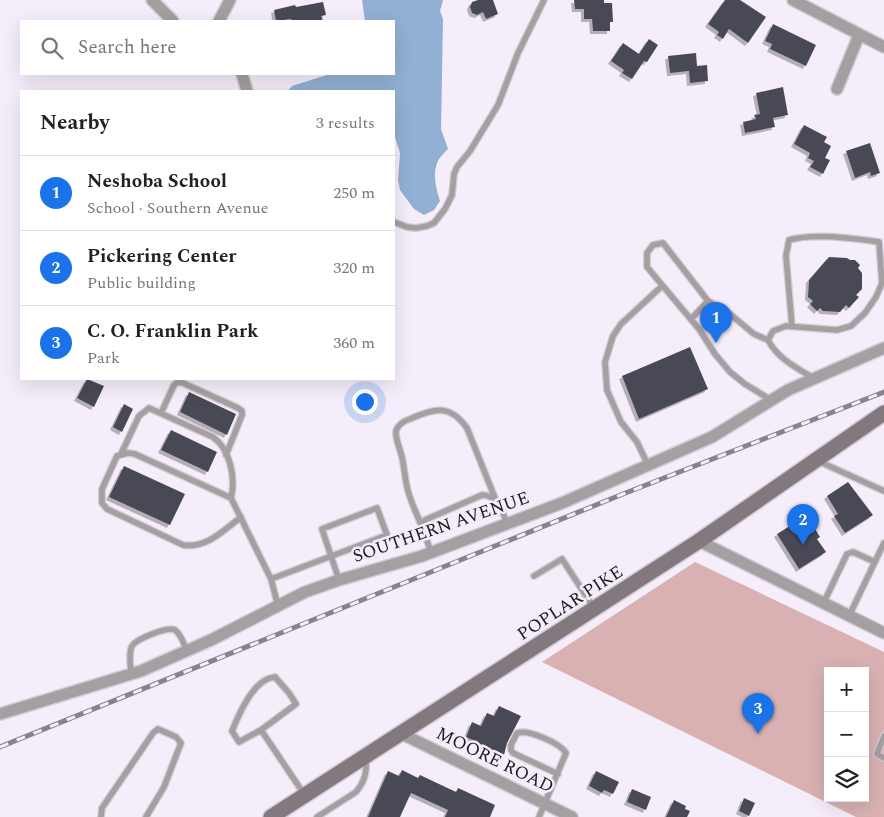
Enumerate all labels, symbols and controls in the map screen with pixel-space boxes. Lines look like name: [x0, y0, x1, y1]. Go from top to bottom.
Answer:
search box: [20, 20, 395, 75]
text: Search here: [78, 33, 177, 62]
icon: search: [38, 34, 66, 62]
text: Nearby: [40, 107, 110, 139]
text: 3 results: [316, 111, 375, 135]
text: Neshoba School: [87, 167, 227, 196]
text: 1: [52, 181, 60, 205]
text: 250 m: [333, 181, 375, 205]
text: School · Southern Avenue: [87, 196, 269, 220]
text: Pickering Center: [87, 242, 236, 271]
text: 2: [52, 256, 60, 280]
text: 320 m: [333, 256, 375, 280]
text: Public building: [87, 271, 196, 295]
pin: 1: [700, 302, 732, 343]
text: C. O. Franklin Park: [87, 317, 258, 346]
text: 3: [52, 331, 60, 355]
text: 360 m: [333, 331, 375, 355]
text: Park: [87, 346, 120, 370]
your location: [352, 389, 378, 415]
street label: SOUTHERN AVENUE: [349, 484, 533, 570]
pin: 2: [787, 504, 819, 545]
street label: POPLAR PIKE: [512, 559, 628, 647]
map controls: [824, 667, 869, 802]
button: +: [824, 667, 869, 712]
pin: 3: [742, 693, 774, 734]
button: −: [824, 712, 869, 757]
street label: MOORE ROAD: [432, 720, 558, 800]
button: layers: [824, 757, 869, 802]

